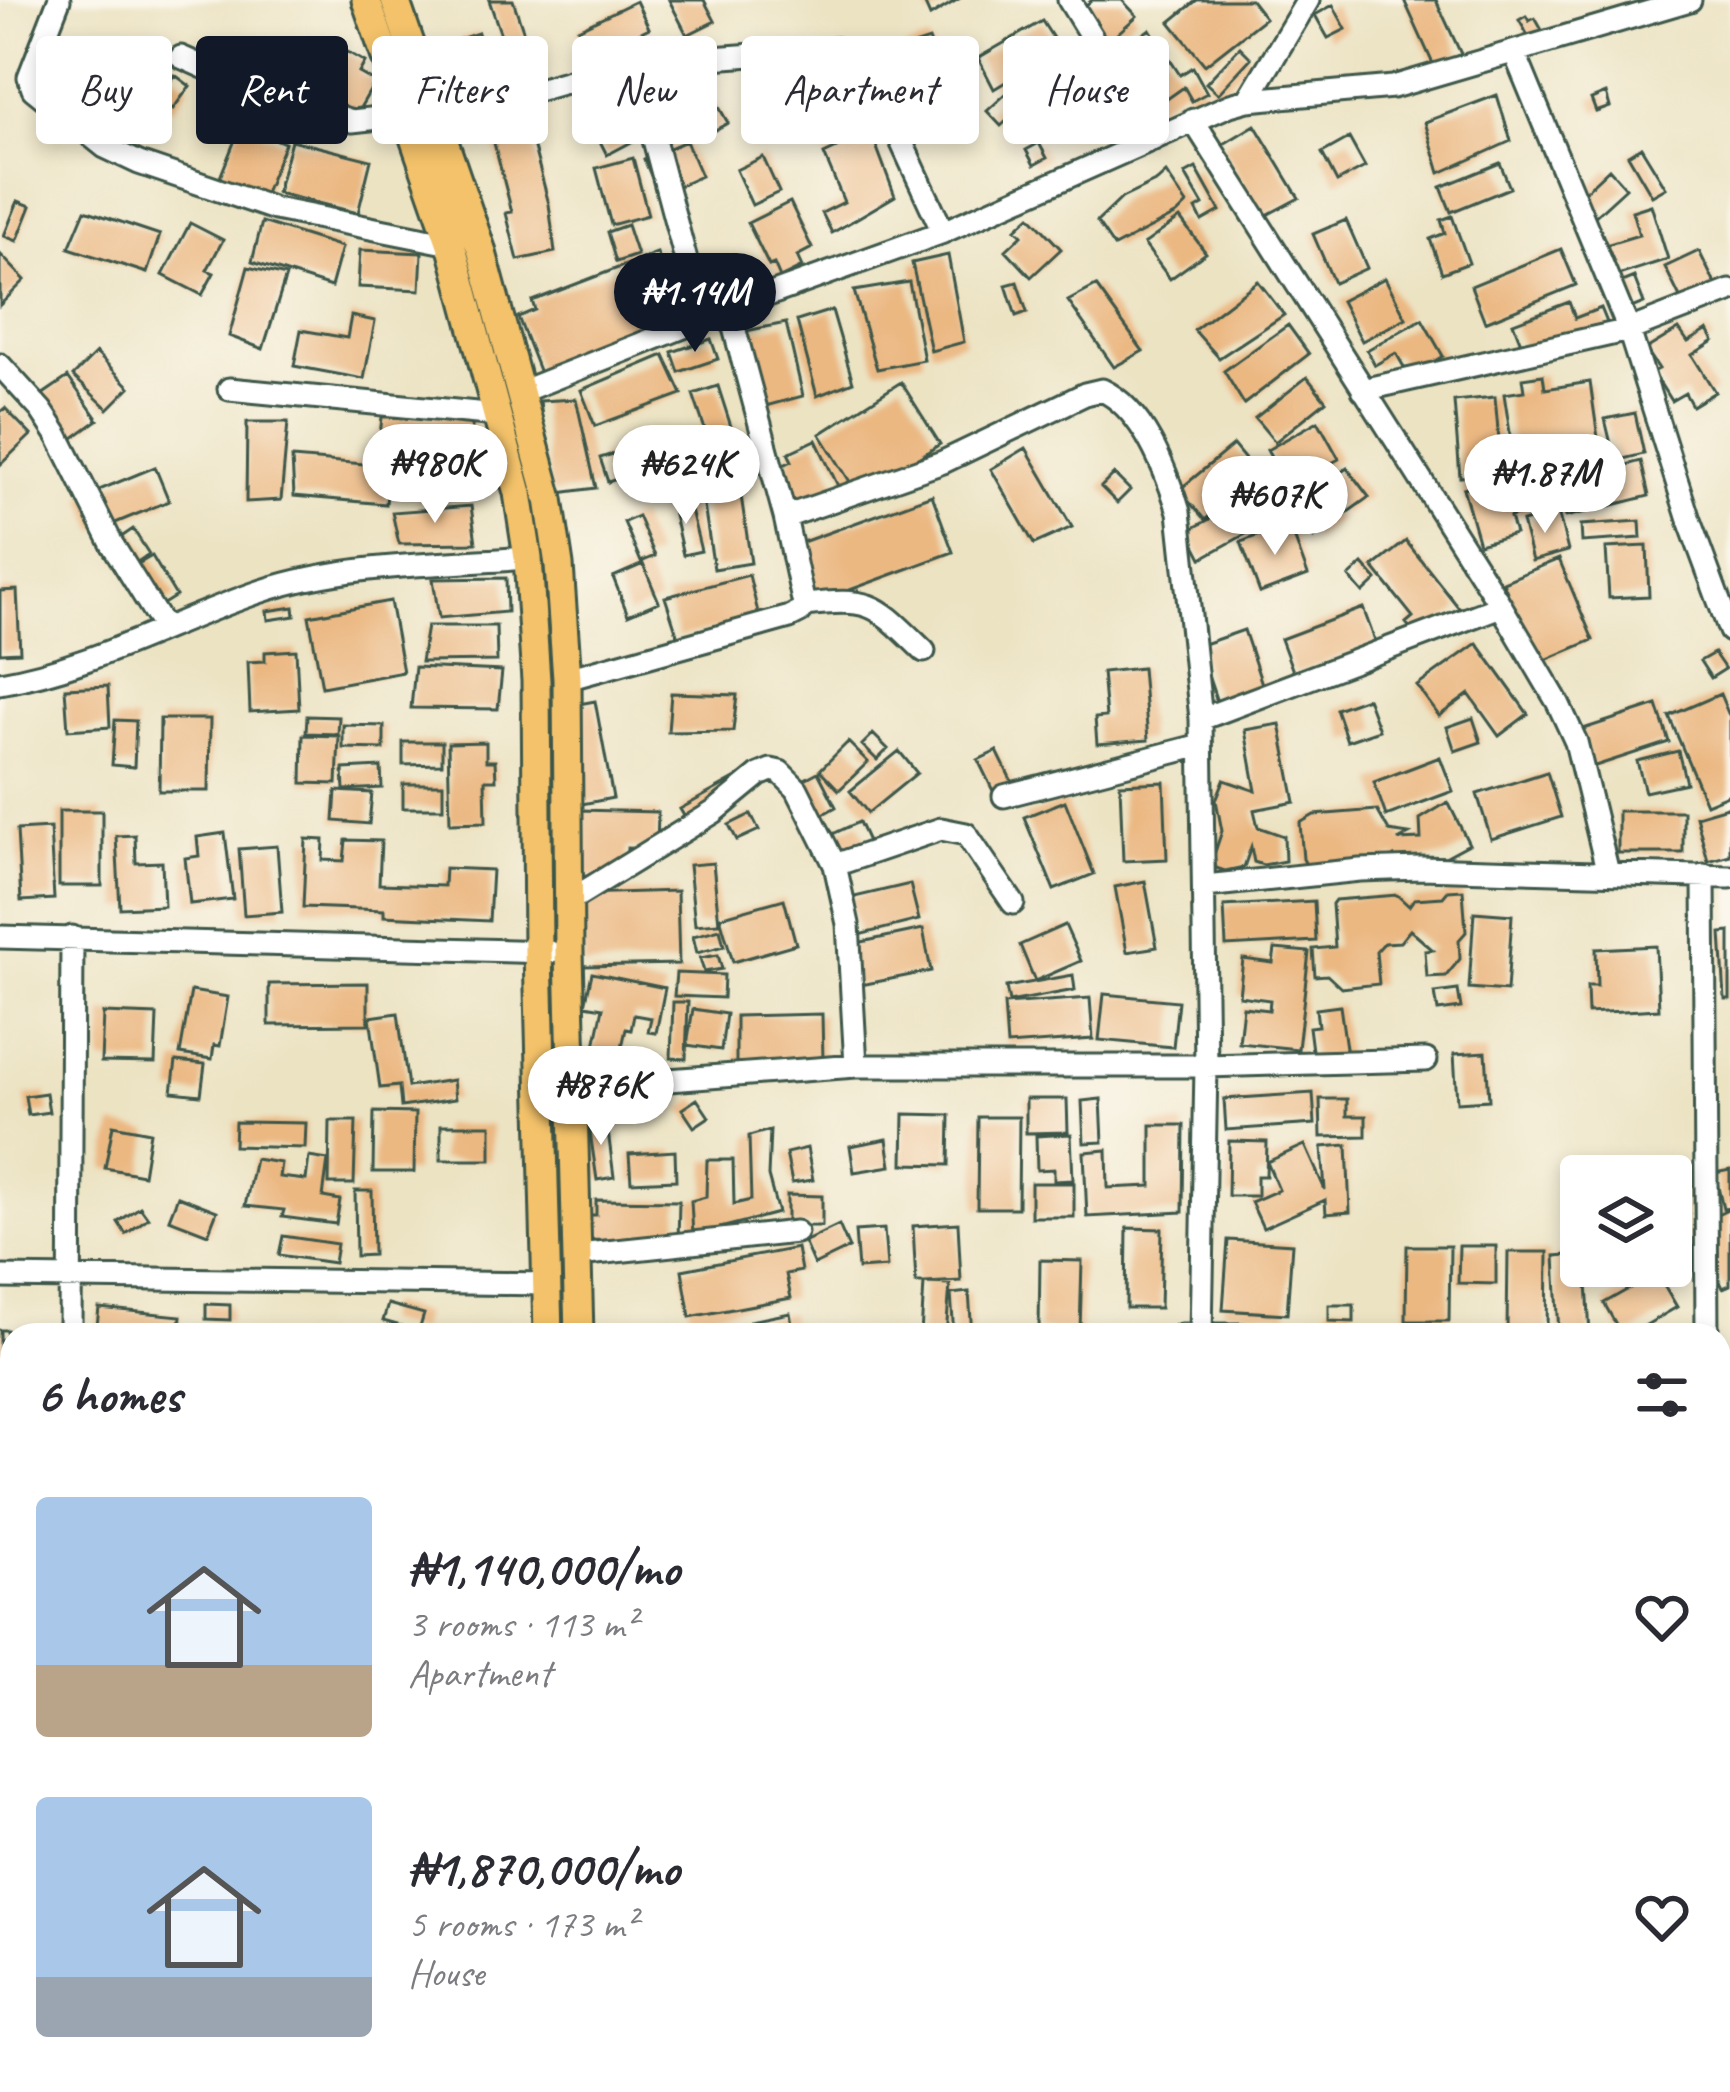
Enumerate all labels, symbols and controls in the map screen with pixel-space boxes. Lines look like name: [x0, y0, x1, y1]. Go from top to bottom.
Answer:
chip: Buy: [36, 36, 172, 144]
chip: Rent: [196, 36, 348, 144]
chip: Filters: [372, 36, 548, 144]
chip: New: [572, 36, 717, 144]
chip: Apartment: [741, 36, 979, 144]
chip: House: [1003, 36, 1169, 144]
pin: ₦1.14M: [597, 253, 793, 355]
text: ₦1.14M: [641, 267, 749, 316]
pin: ₦980K: [351, 424, 519, 526]
pin: ₦624K: [602, 425, 770, 527]
pin: ₦1.87M: [1447, 434, 1643, 536]
text: ₦980K: [389, 438, 481, 487]
text: ₦624K: [640, 439, 732, 488]
text: ₦1.87M: [1491, 448, 1599, 497]
pin: ₦607K: [1191, 456, 1359, 558]
text: ₦607K: [1229, 470, 1321, 519]
pin: ₦876K: [517, 1046, 685, 1148]
text: ₦876K: [555, 1060, 647, 1109]
map controls: [1560, 1155, 1692, 1287]
button: layers: [1560, 1155, 1692, 1287]
icon: filters: [1629, 1362, 1695, 1428]
text: 6 homes: [36, 1363, 181, 1427]
text: ₦1,140,000/mo: [408, 1536, 679, 1600]
icon: home: [132, 1545, 276, 1689]
icon: heart: [1629, 1584, 1695, 1650]
text: 3 rooms · 113 m²: [408, 1600, 636, 1649]
text: Apartment: [408, 1649, 551, 1698]
text: ₦1,870,000/mo: [408, 1836, 679, 1900]
icon: home: [132, 1845, 276, 1989]
icon: heart: [1629, 1884, 1695, 1950]
text: 5 rooms · 173 m²: [408, 1900, 636, 1949]
text: House: [408, 1949, 484, 1998]

